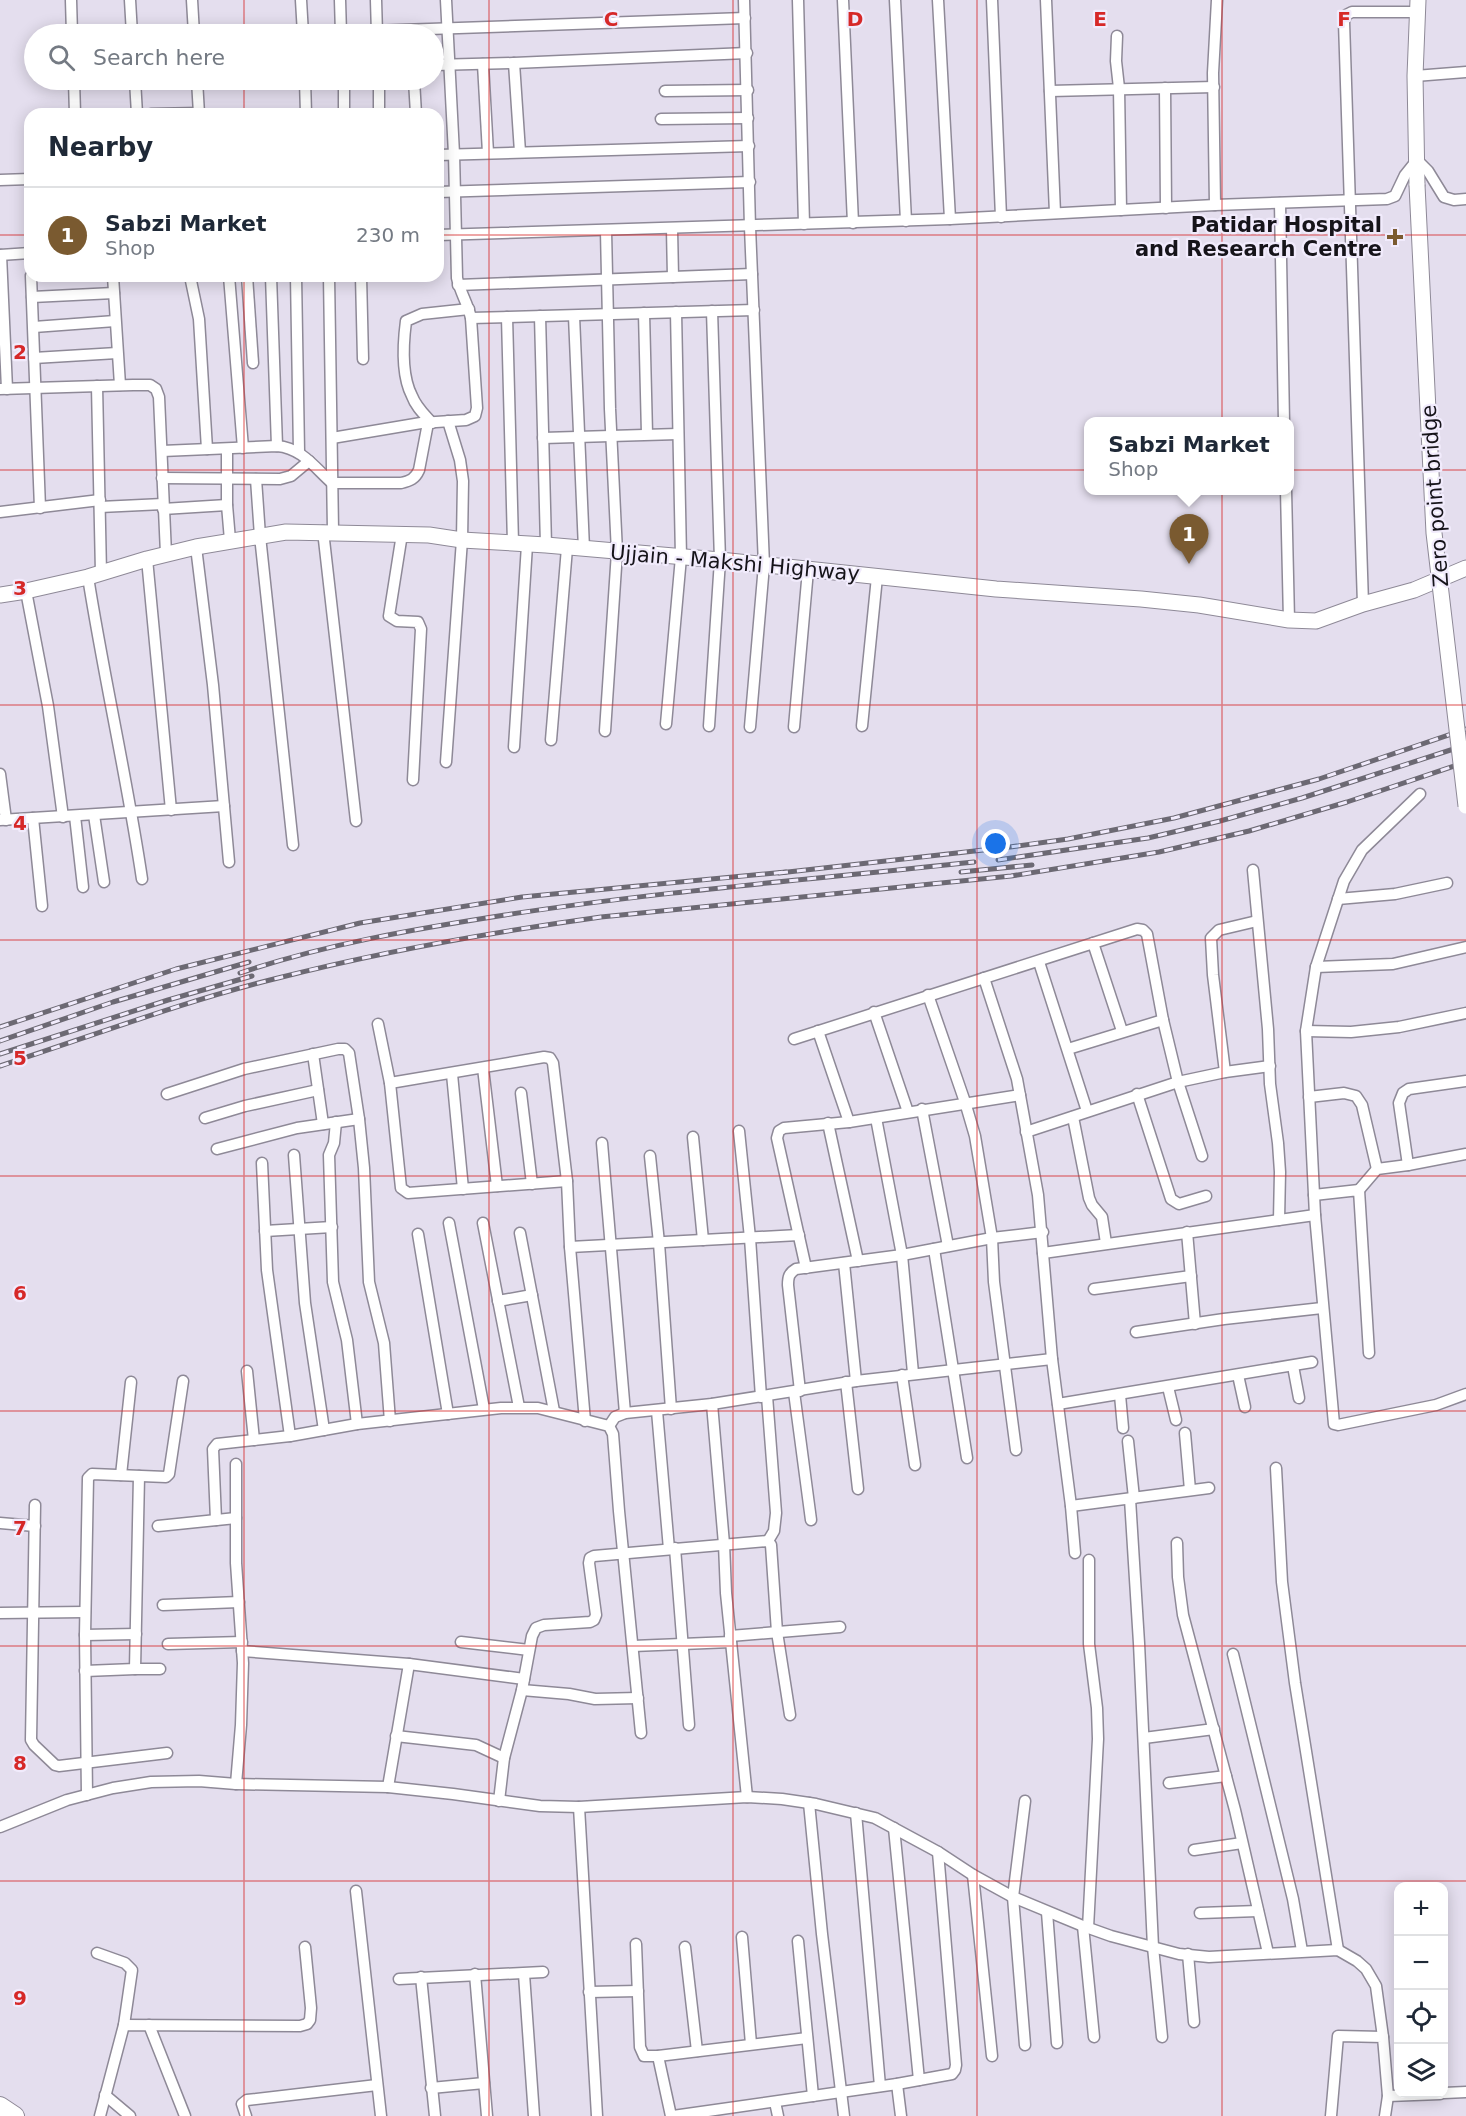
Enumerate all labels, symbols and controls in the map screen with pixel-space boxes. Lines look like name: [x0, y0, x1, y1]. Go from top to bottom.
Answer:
text: C: [604, 7, 618, 31]
text: D: [847, 7, 863, 31]
text: E: [1093, 7, 1107, 31]
text: F: [1337, 7, 1351, 31]
search box: [24, 24, 444, 90]
icon: search: [45, 41, 78, 74]
text: Search here: [93, 45, 225, 70]
text: Nearby: [48, 132, 153, 162]
text: Sabzi Market: [105, 211, 267, 236]
place label: Patidar Hospital and Research Centre: [1135, 213, 1382, 261]
text: 1: [61, 223, 74, 247]
text: 230 m: [356, 223, 420, 247]
marker: Patidar Hospital and Research Centre: [1386, 228, 1404, 246]
text: Shop: [105, 236, 155, 260]
text: 2: [13, 340, 27, 364]
street label: Zero point bridge: [1417, 404, 1453, 588]
popup: [1084, 417, 1294, 495]
text: Sabzi Market: [1108, 432, 1270, 457]
text: Shop: [1108, 457, 1159, 481]
pin: 1: [1170, 514, 1208, 564]
street label: Ujjain - Makshi Highway: [609, 540, 861, 586]
text: 3: [13, 576, 27, 600]
text: 4: [13, 811, 27, 835]
your location: [981, 829, 1010, 858]
text: 5: [13, 1046, 27, 1070]
text: 6: [13, 1281, 27, 1305]
text: 7: [13, 1516, 27, 1540]
text: 8: [13, 1751, 27, 1775]
map controls: [1394, 1882, 1448, 2098]
button: +: [1394, 1882, 1448, 1936]
button: −: [1394, 1936, 1448, 1990]
text: 9: [13, 1986, 27, 2010]
button: locate: [1394, 1990, 1448, 2044]
button: layers: [1394, 2044, 1448, 2098]

